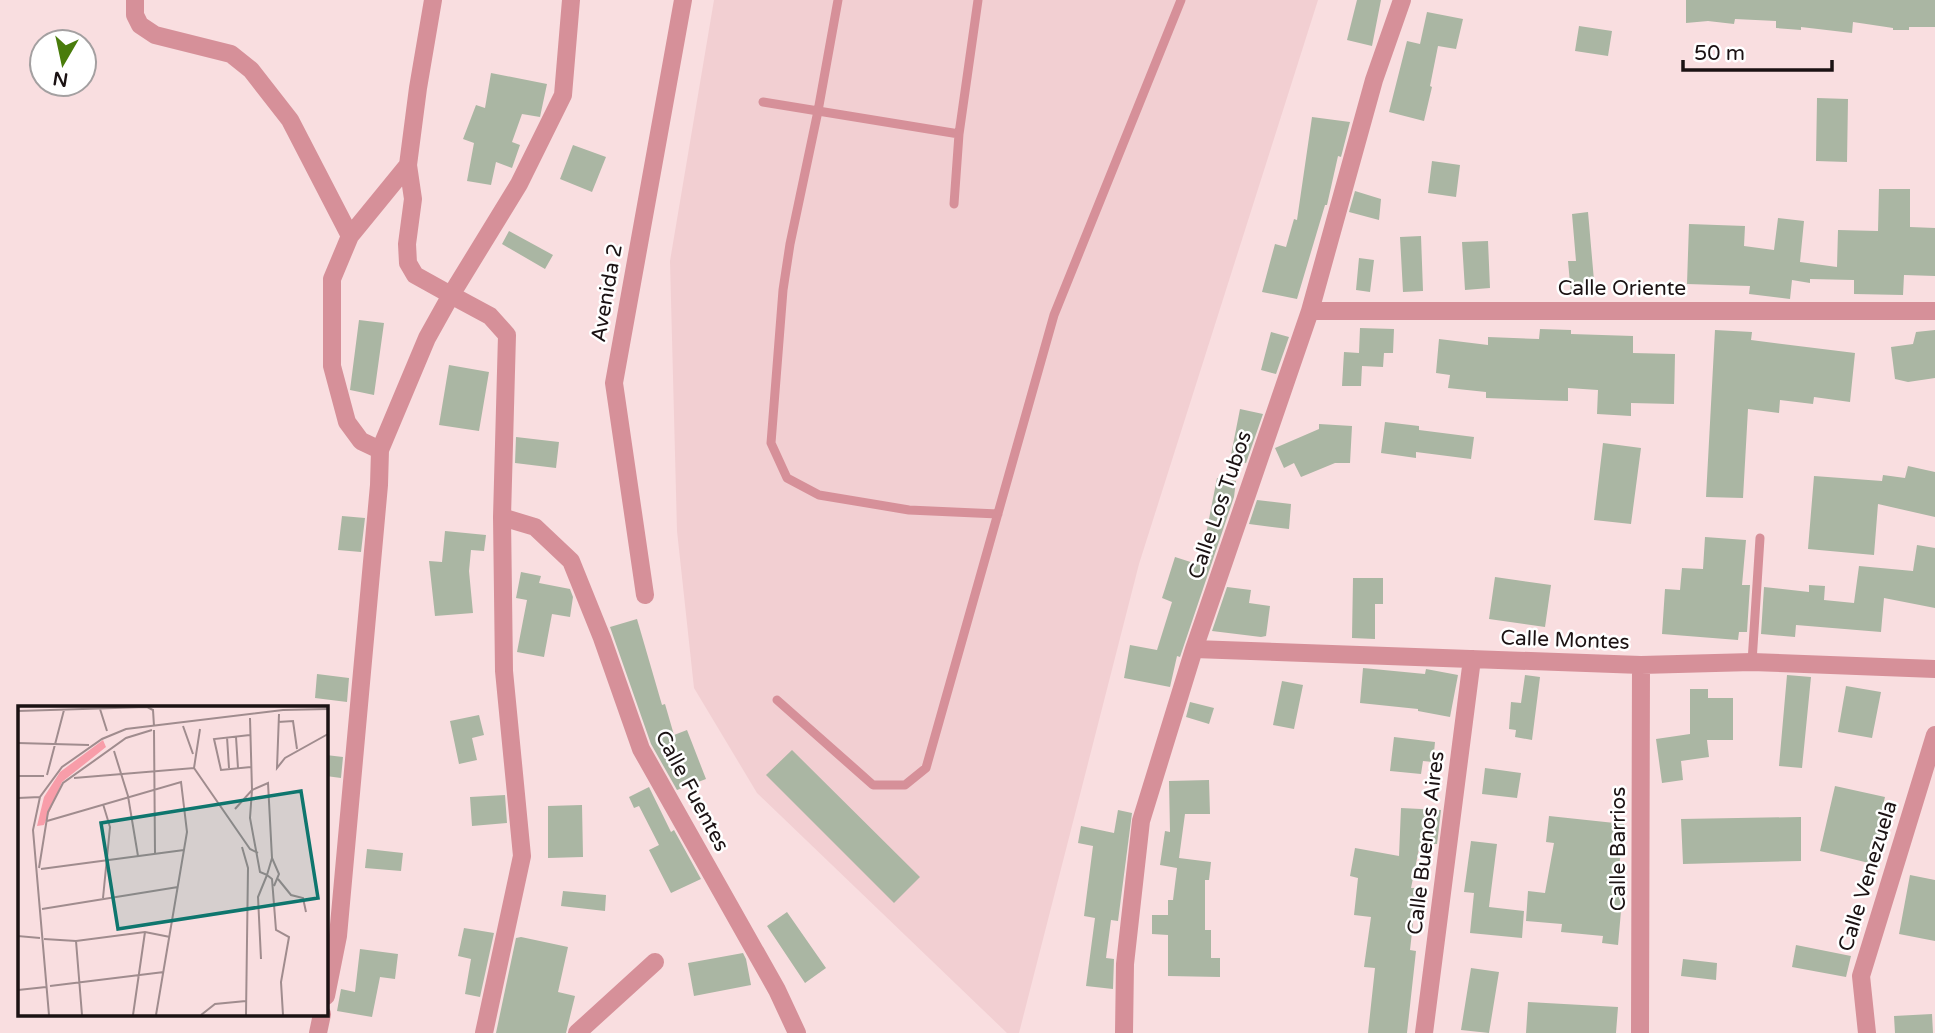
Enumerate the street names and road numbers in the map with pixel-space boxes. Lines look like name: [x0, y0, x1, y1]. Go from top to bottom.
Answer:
street label: Avenida 2: [586, 242, 628, 344]
street label: Calle Oriente: [1558, 276, 1686, 301]
street label: Calle Los Tubos: [1183, 428, 1257, 582]
street label: Calle Montes: [1500, 625, 1630, 655]
street label: Calle Fuentes: [650, 726, 734, 856]
street label: Calle Buenos Aires: [1402, 750, 1450, 936]
street label: Calle Barrios: [1606, 787, 1631, 911]
street label: Calle Venezuela: [1833, 798, 1903, 954]

